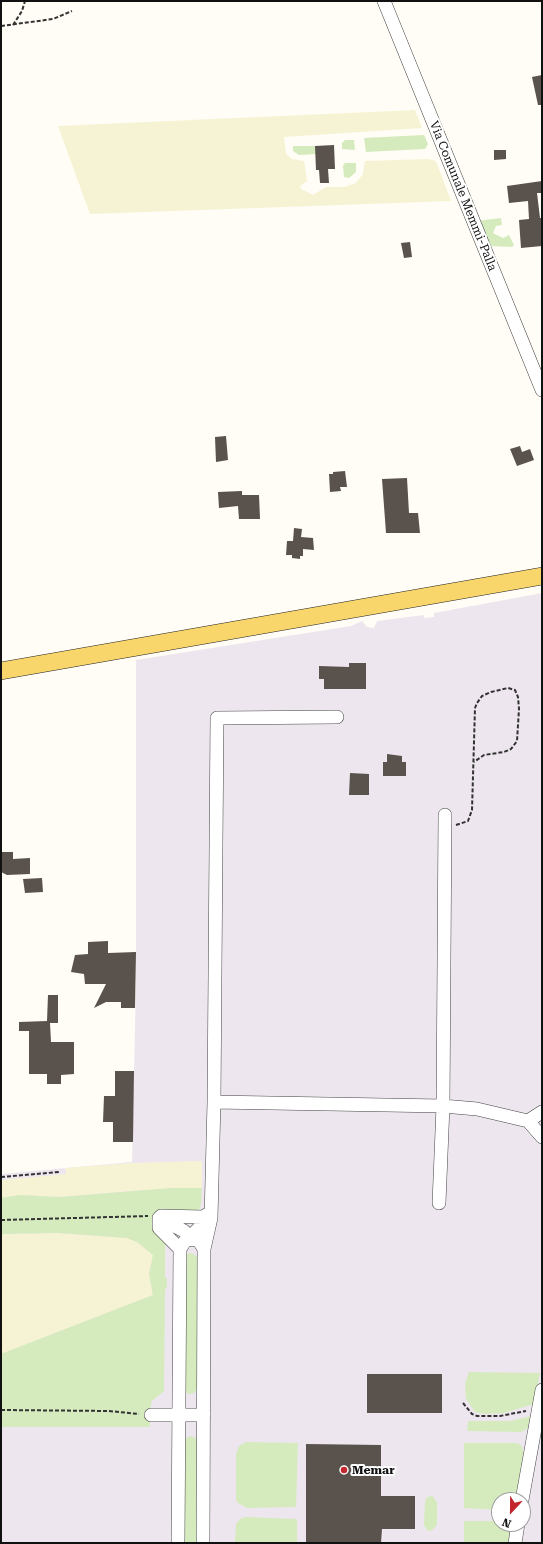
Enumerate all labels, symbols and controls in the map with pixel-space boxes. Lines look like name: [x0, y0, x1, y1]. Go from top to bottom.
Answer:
street label: Via Comunale Memmi-Palla: [426, 119, 500, 273]
place label: Memar: [352, 1463, 395, 1477]
marker: Memar: [339, 1465, 349, 1475]
north arrow: [491, 1492, 531, 1532]
text: N: [500, 1515, 513, 1530]

